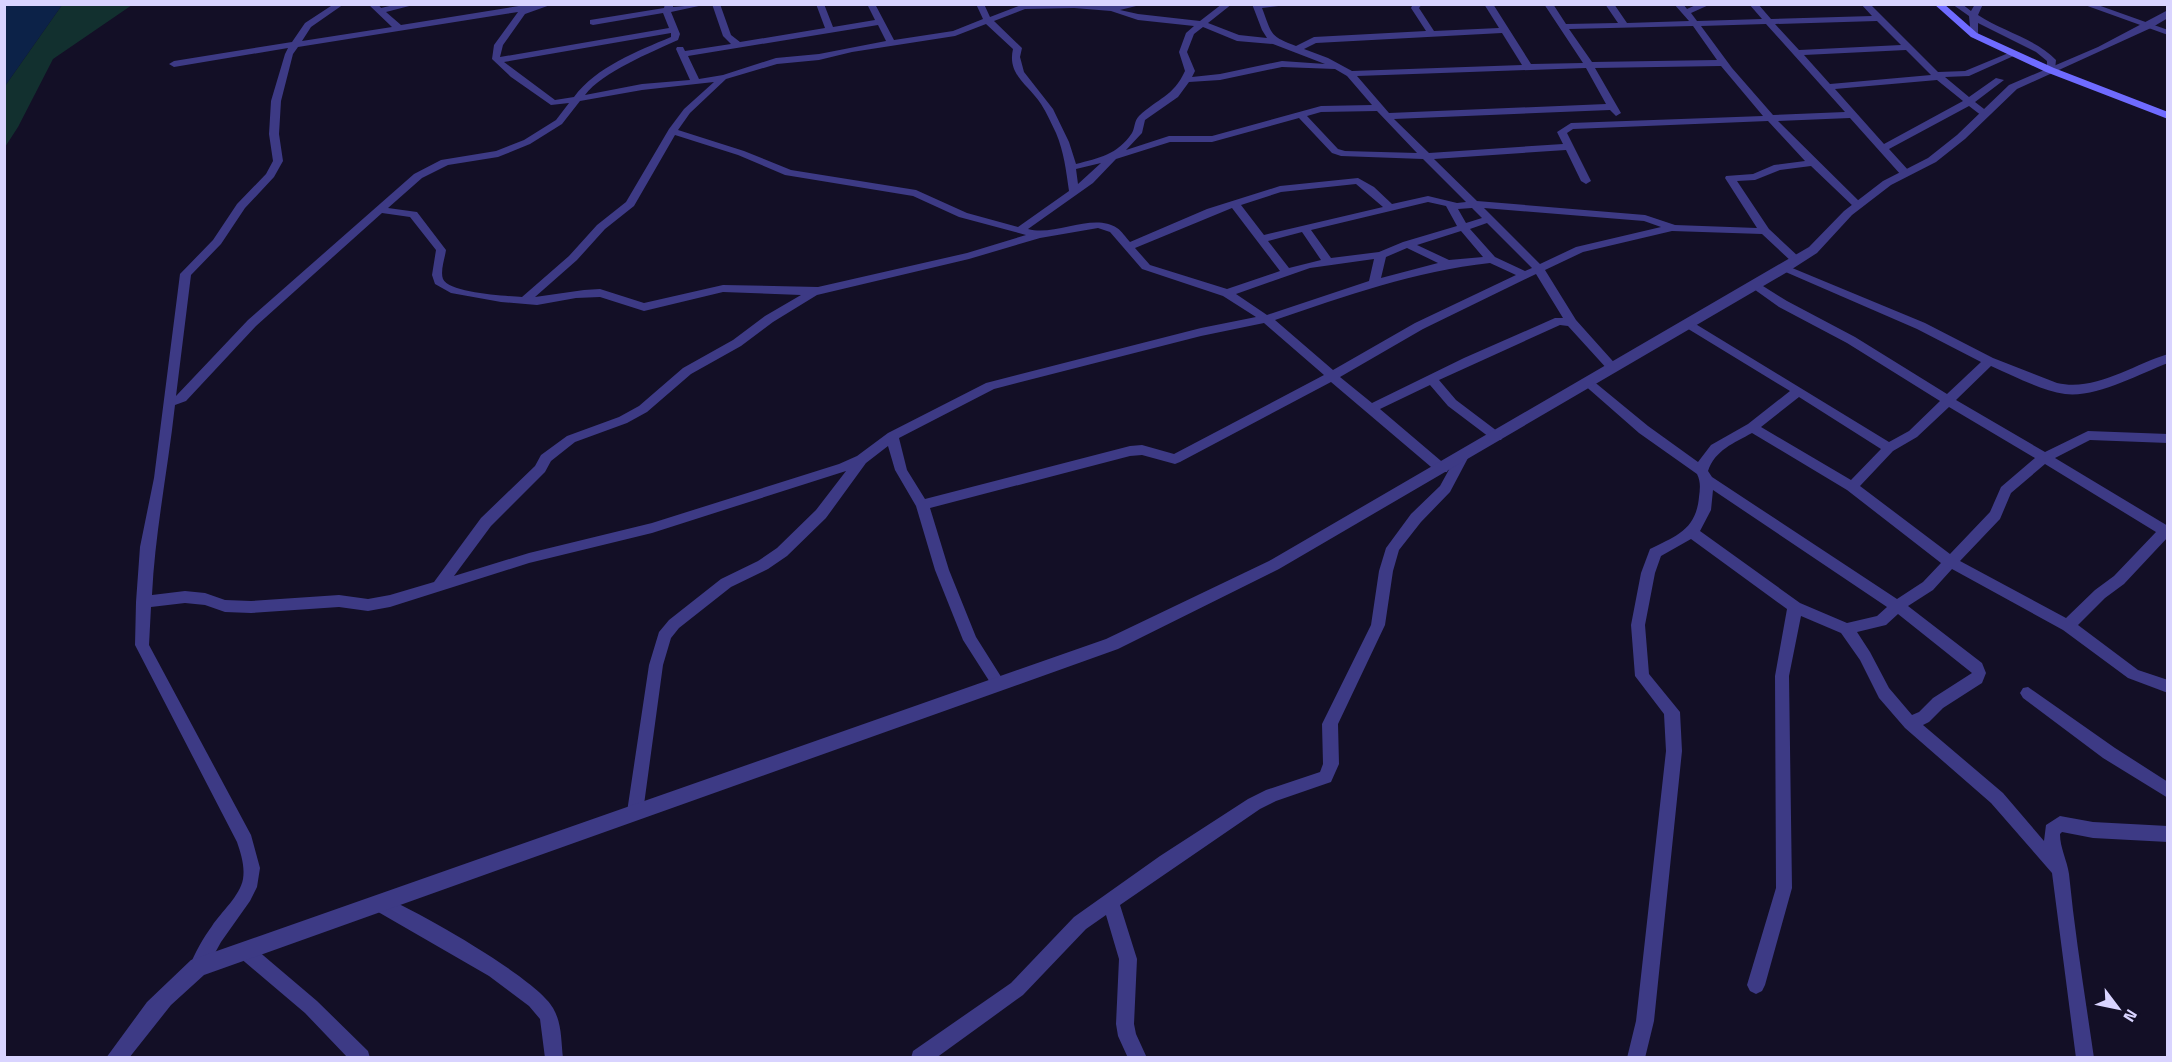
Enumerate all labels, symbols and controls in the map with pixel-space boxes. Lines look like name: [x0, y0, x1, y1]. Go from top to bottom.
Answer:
north arrow: [2088, 978, 2148, 1038]
text: N: [2118, 1005, 2144, 1027]

